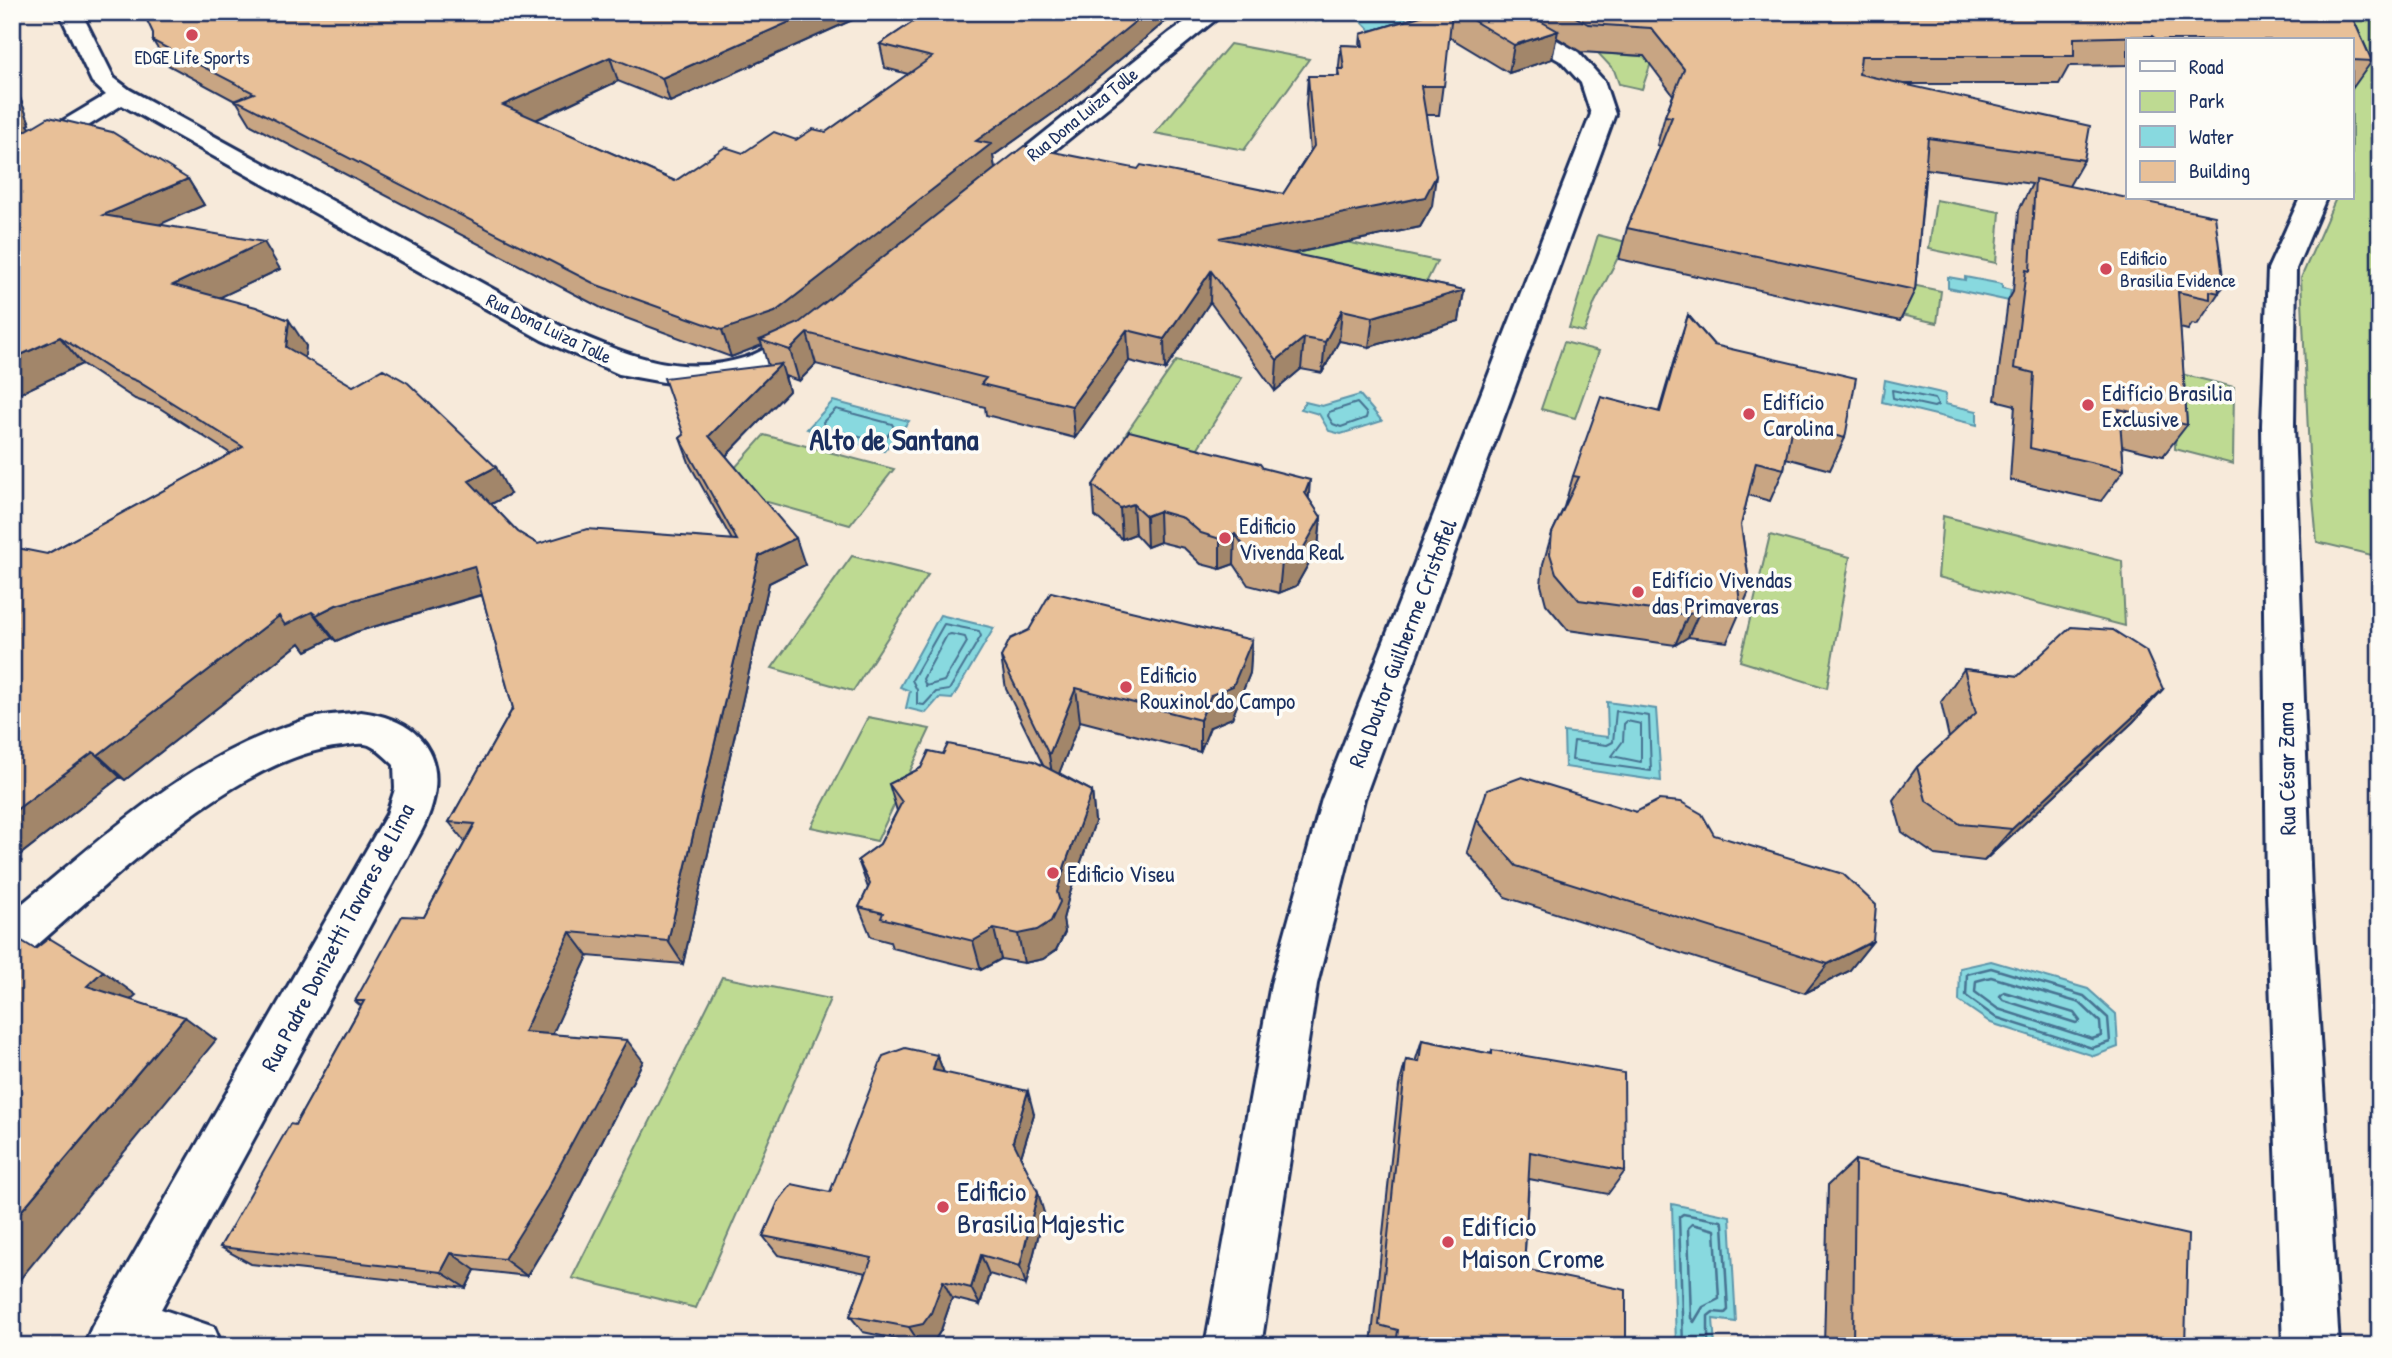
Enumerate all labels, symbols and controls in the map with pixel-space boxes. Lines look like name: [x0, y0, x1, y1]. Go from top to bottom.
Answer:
marker: EDGE Life Sports: [184, 27, 200, 43]
legend: [2126, 38, 2354, 200]
place label: EDGE Life Sports: [134, 44, 250, 70]
text: Road: [2189, 52, 2223, 81]
street label: Rua Dona Luiza Tolle: [1021, 61, 1143, 167]
text: Park: [2189, 86, 2224, 115]
text: Water: [2189, 122, 2234, 151]
text: Building: [2189, 156, 2250, 185]
place label: Edificio Brasilia Evidence: [2120, 245, 2236, 293]
marker: Edificio Brasilia Evidence: [2098, 261, 2114, 277]
street label: Rua Dona Luiza Tolle: [482, 286, 616, 370]
place label: Edifício Brasilia Exclusive: [2102, 377, 2232, 434]
place label: Edifício Carolina: [1763, 386, 1833, 443]
marker: Edifício Brasilia Exclusive: [2080, 397, 2096, 413]
marker: Edifício Carolina: [1741, 406, 1757, 422]
district label: Alto de Santana: [810, 419, 979, 459]
place label: Edificio Vivenda Real: [1239, 510, 1345, 567]
street label: Rua Doutor Guilherme Cristoffel: [1340, 513, 1464, 772]
marker: Edificio Vivenda Real: [1217, 530, 1233, 546]
place label: Edifício Vivendas das Primaveras: [1652, 564, 1792, 621]
marker: Edifício Vivendas das Primaveras: [1630, 584, 1646, 600]
place label: Edificio Rouxinol do Campo: [1140, 659, 1295, 716]
marker: Edificio Rouxinol do Campo: [1118, 679, 1134, 695]
street label: Rua César Zama: [2269, 702, 2303, 836]
street label: Rua Padre Donizetti Tavares de Lima: [253, 798, 421, 1076]
place label: Edificio Viseu: [1067, 858, 1174, 889]
marker: Edificio Viseu: [1045, 865, 1061, 881]
place label: Edificio Brasilia Majestic: [957, 1172, 1124, 1242]
marker: Edificio Brasilia Majestic: [935, 1199, 951, 1215]
place label: Edifício Maison Crome: [1462, 1207, 1605, 1277]
marker: Edifício Maison Crome: [1440, 1234, 1456, 1250]

